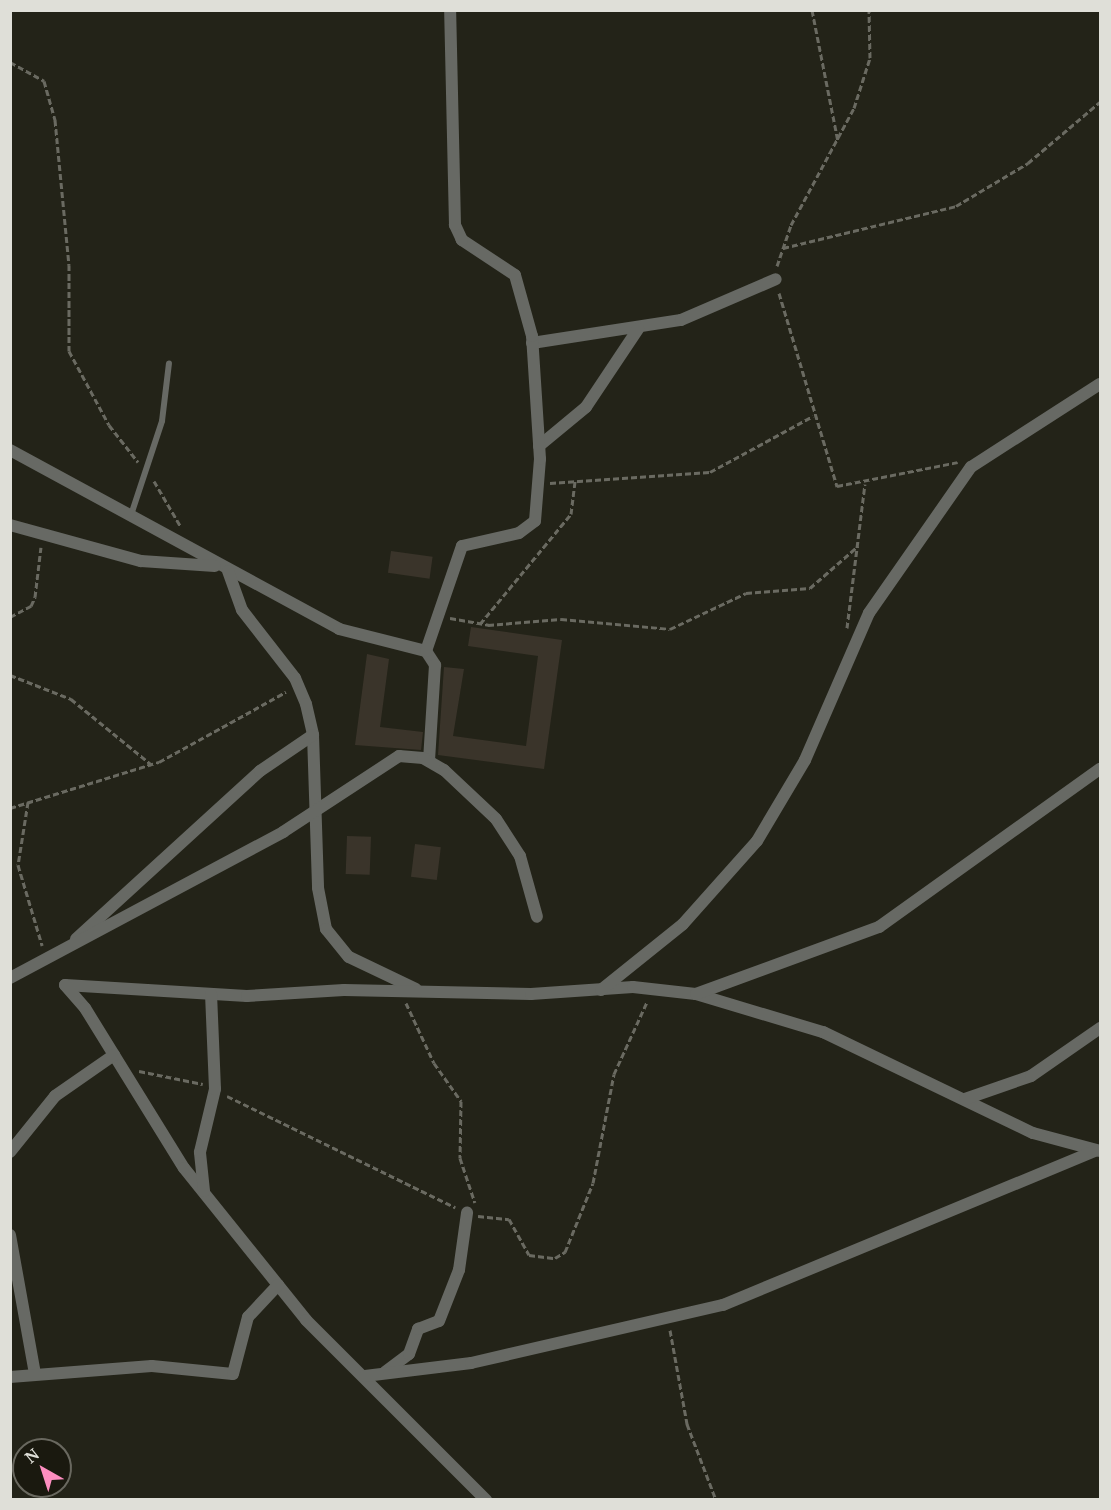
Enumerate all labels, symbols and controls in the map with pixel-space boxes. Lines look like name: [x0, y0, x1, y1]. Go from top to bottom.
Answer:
north arrow: [12, 1438, 72, 1498]
text: N: [20, 1443, 44, 1468]

